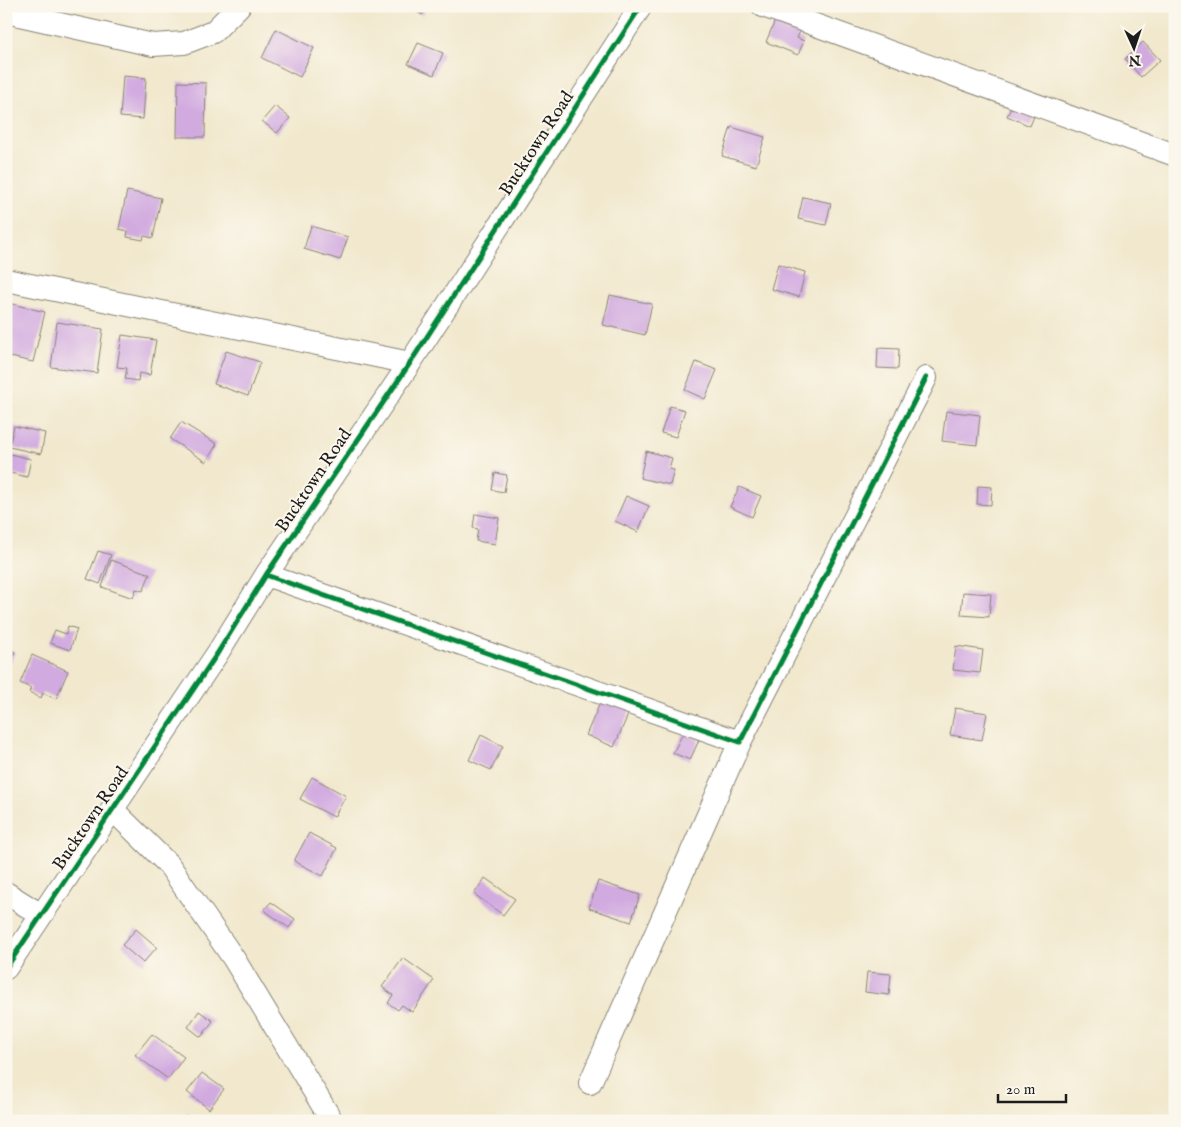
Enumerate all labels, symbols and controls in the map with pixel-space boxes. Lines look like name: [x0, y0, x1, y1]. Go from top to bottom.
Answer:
north arrow: [1108, 22, 1158, 72]
text: N: [1128, 51, 1142, 69]
street label: Bucktown Road: [495, 87, 580, 201]
street label: Bucktown Road: [271, 424, 358, 537]
street label: Bucktown Road: [48, 762, 135, 875]
scale bar: [998, 1072, 1066, 1104]
text: 20 m: [1006, 1080, 1036, 1099]

